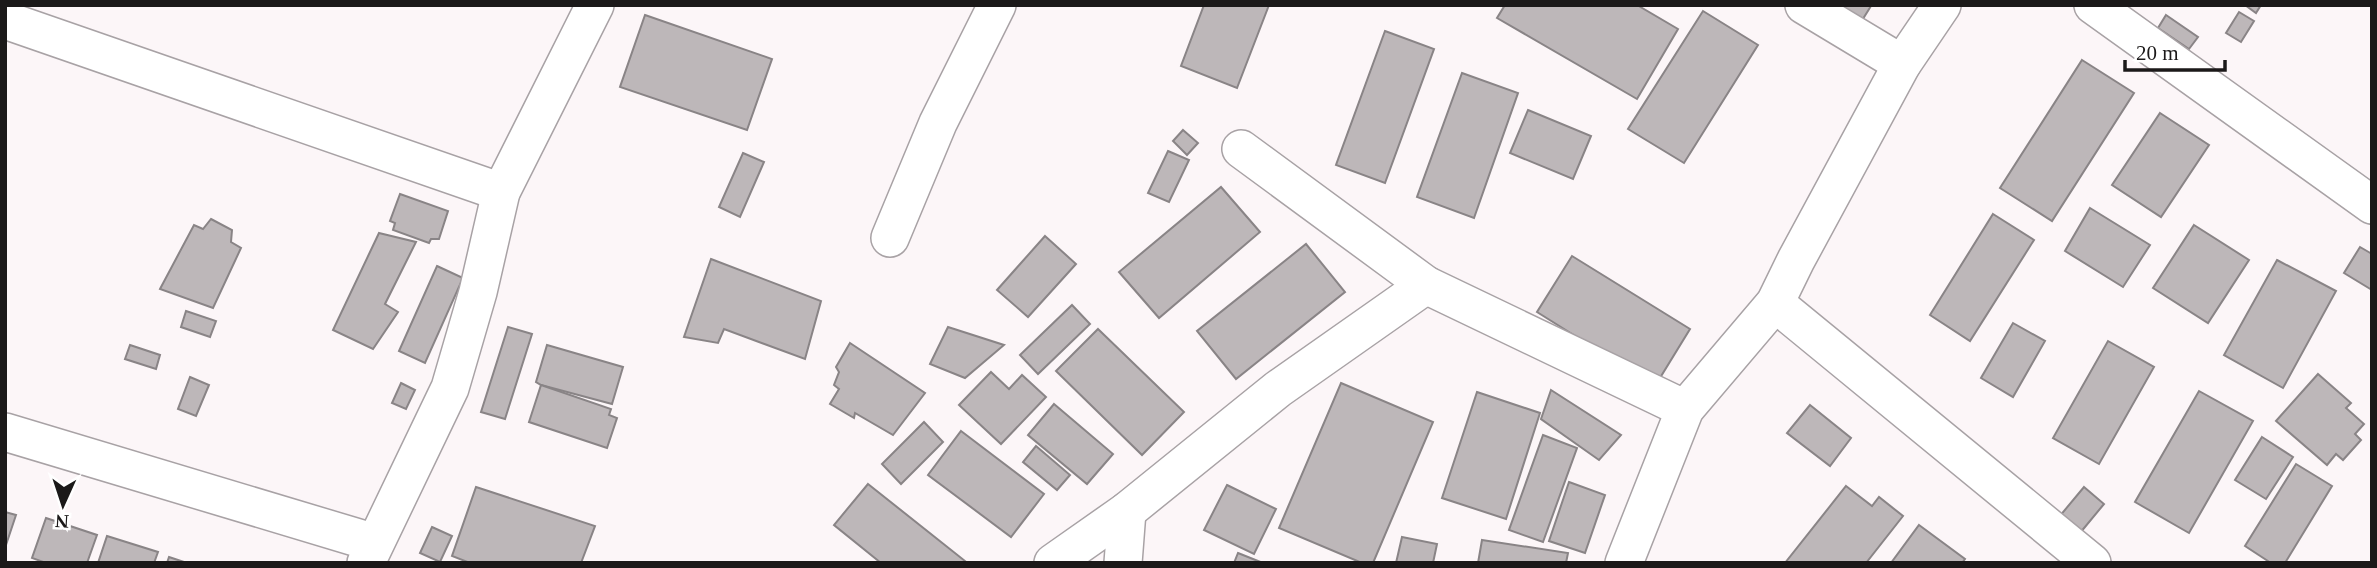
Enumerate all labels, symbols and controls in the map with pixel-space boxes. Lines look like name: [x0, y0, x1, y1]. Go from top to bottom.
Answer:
scale bar: [2125, 28, 2225, 72]
text: 20 m: [2136, 41, 2179, 65]
north arrow: [28, 470, 98, 540]
text: N: [54, 511, 70, 532]

